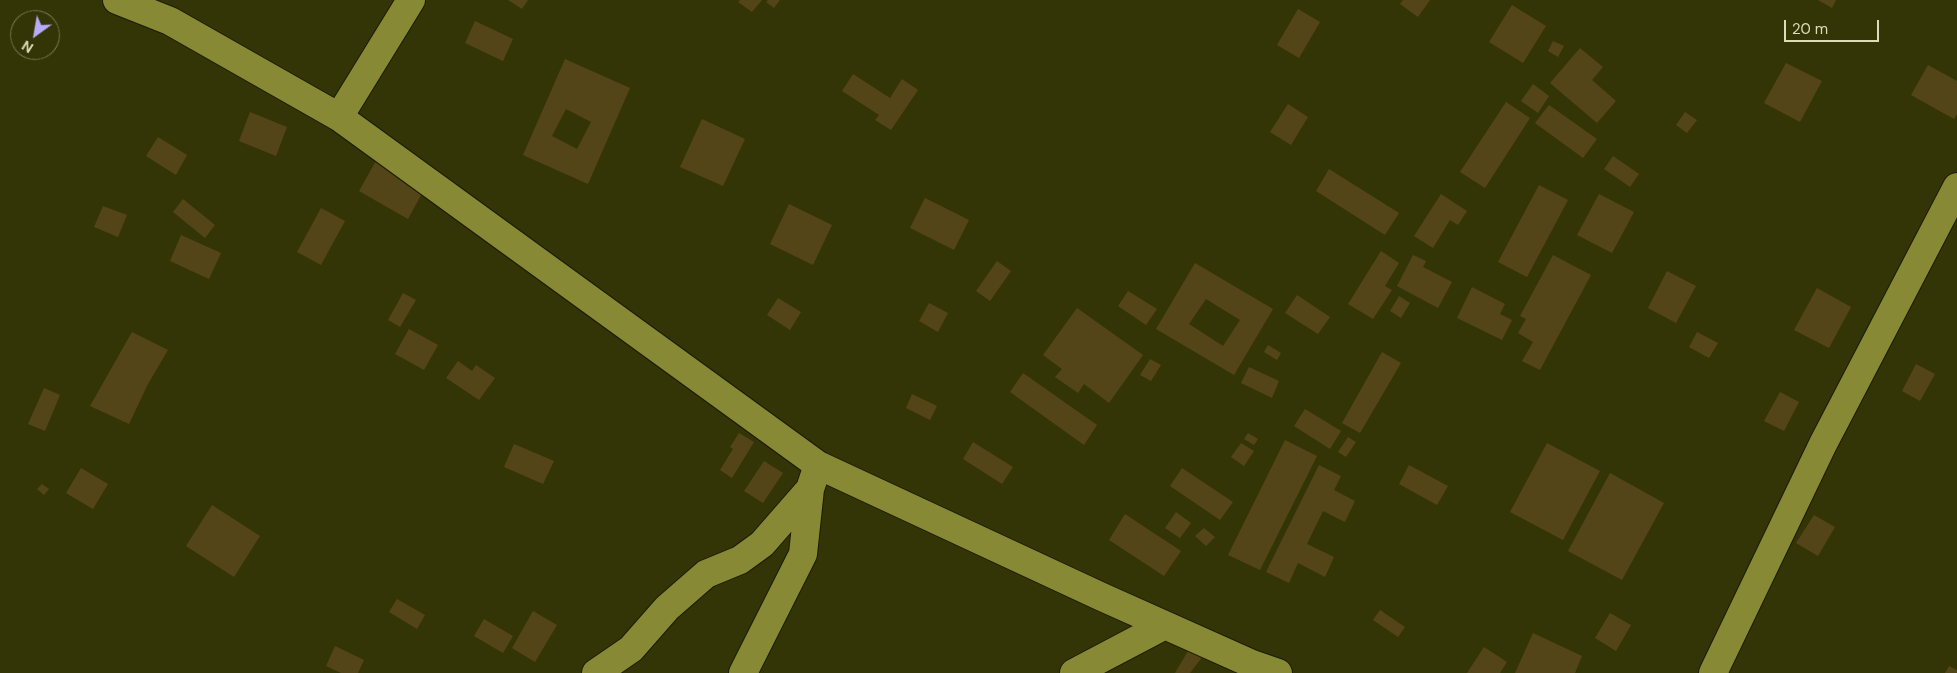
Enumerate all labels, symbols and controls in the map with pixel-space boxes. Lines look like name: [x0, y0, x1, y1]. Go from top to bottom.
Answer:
north arrow: [10, 10, 60, 60]
scale bar: [1787, 10, 1882, 42]
text: 20 m: [1792, 19, 1828, 39]
text: N: [18, 37, 37, 57]

